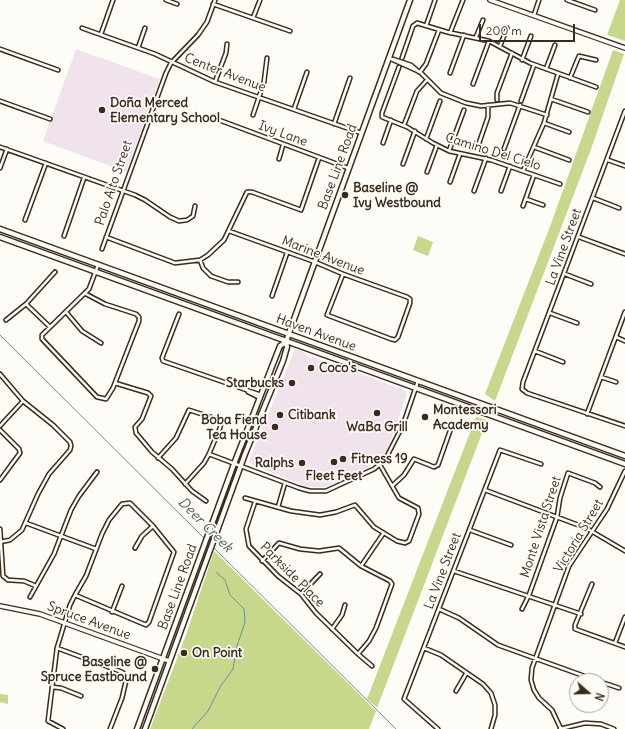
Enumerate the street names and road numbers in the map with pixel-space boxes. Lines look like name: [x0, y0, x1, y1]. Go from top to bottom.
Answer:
street label: Center Avenue: [182, 50, 268, 96]
street label: Ivy Lane: [256, 118, 310, 150]
street label: Base Line Road: [315, 122, 361, 212]
street label: Camino Del Cielo: [443, 130, 543, 174]
street label: Palo Alto Street: [92, 138, 136, 228]
street label: La Vine Street: [543, 206, 585, 288]
street label: Marine Avenue: [279, 233, 367, 279]
street label: Haven Avenue: [274, 311, 358, 355]
street label: Monte Vista Street: [517, 474, 565, 580]
street label: Victoria Street: [551, 497, 607, 575]
street label: La Vine Street: [421, 530, 465, 612]
street label: Parkside Place: [256, 539, 328, 611]
street label: Base Line Road: [155, 542, 201, 632]
street label: Spruce Avenue: [45, 599, 133, 643]

